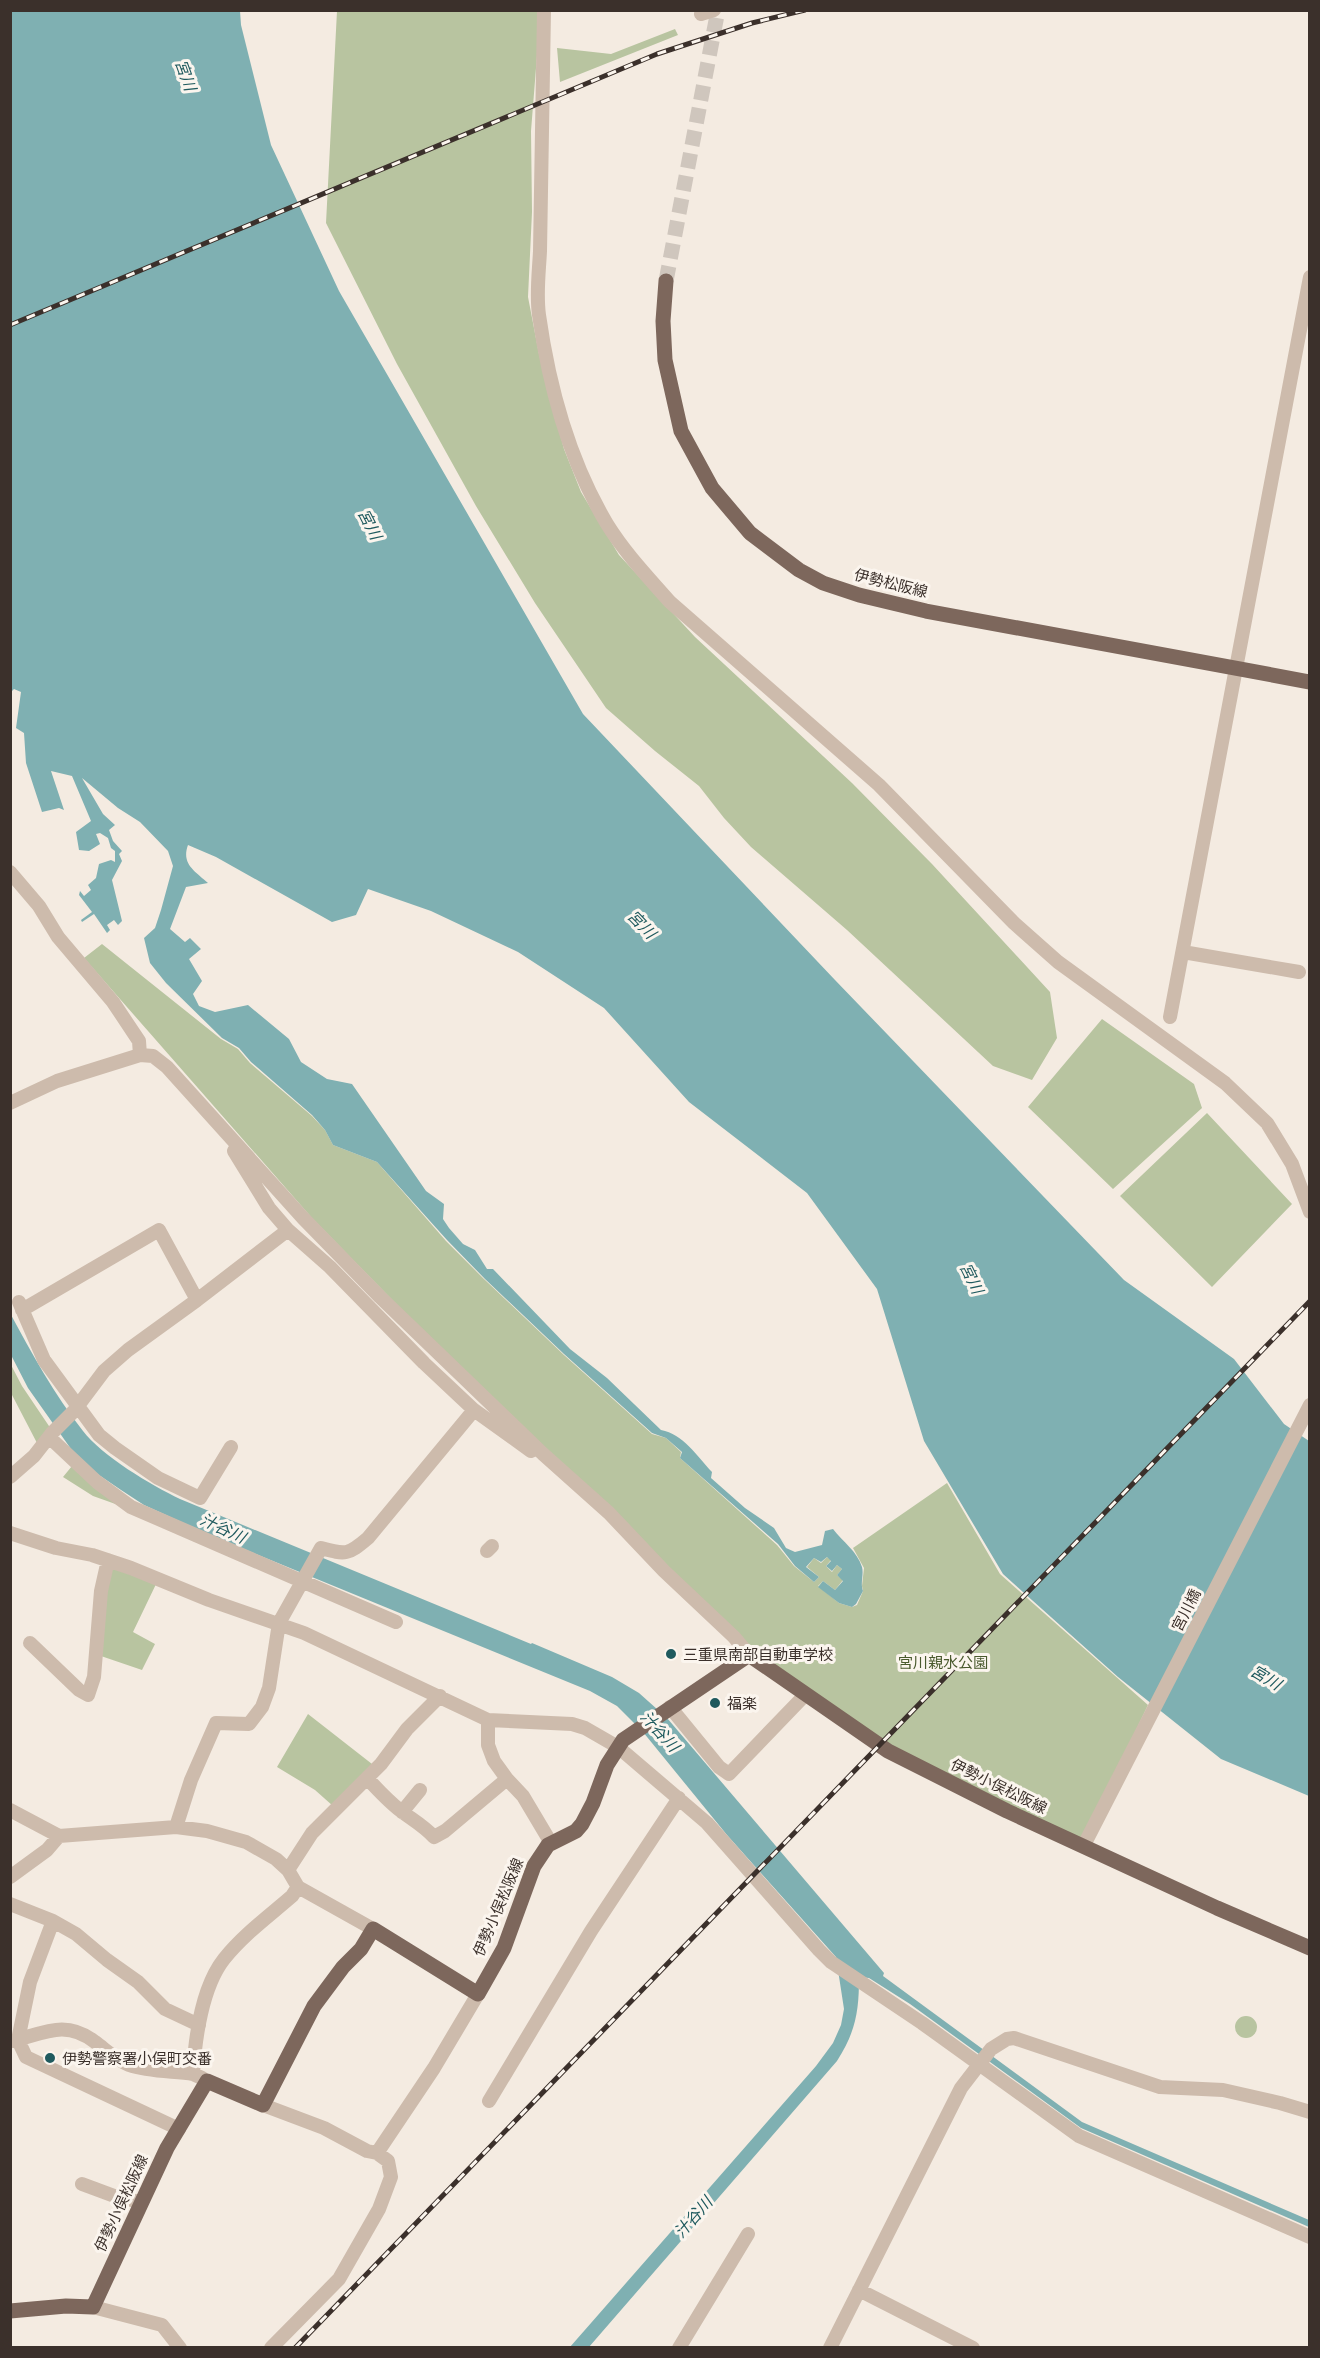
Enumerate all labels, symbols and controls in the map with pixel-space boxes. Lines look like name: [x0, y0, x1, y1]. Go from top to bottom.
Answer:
water label: 宮川: [170, 56, 202, 96]
water label: 宮川: [353, 505, 388, 545]
street label: 伊勢松阪線: [852, 564, 930, 602]
water label: 宮川: [623, 905, 662, 945]
water label: 宮川: [955, 1259, 990, 1299]
water label: 汁谷川: [197, 1508, 251, 1549]
street label: 宮川橋: [1166, 1585, 1206, 1635]
place label: 三重県南部自動車学校: [683, 1644, 833, 1665]
marker: 三重県南部自動車学校: [664, 1647, 678, 1661]
park label: 宮川親水公園: [898, 1652, 988, 1673]
water label: 宮川: [1247, 1659, 1287, 1696]
place label: 福楽: [727, 1693, 757, 1714]
marker: 福楽: [708, 1696, 722, 1710]
water label: 汁谷川: [636, 1706, 686, 1758]
street label: 伊勢小俣松阪線: [947, 1754, 1051, 1818]
street label: 伊勢小俣松阪線: [468, 1855, 528, 1959]
place label: 伊勢警察署小俣町交番: [62, 2048, 212, 2069]
marker: 伊勢警察署小俣町交番: [43, 2051, 57, 2065]
street label: 伊勢小俣松阪線: [89, 2151, 153, 2255]
water label: 汁谷川: [669, 2190, 718, 2242]

